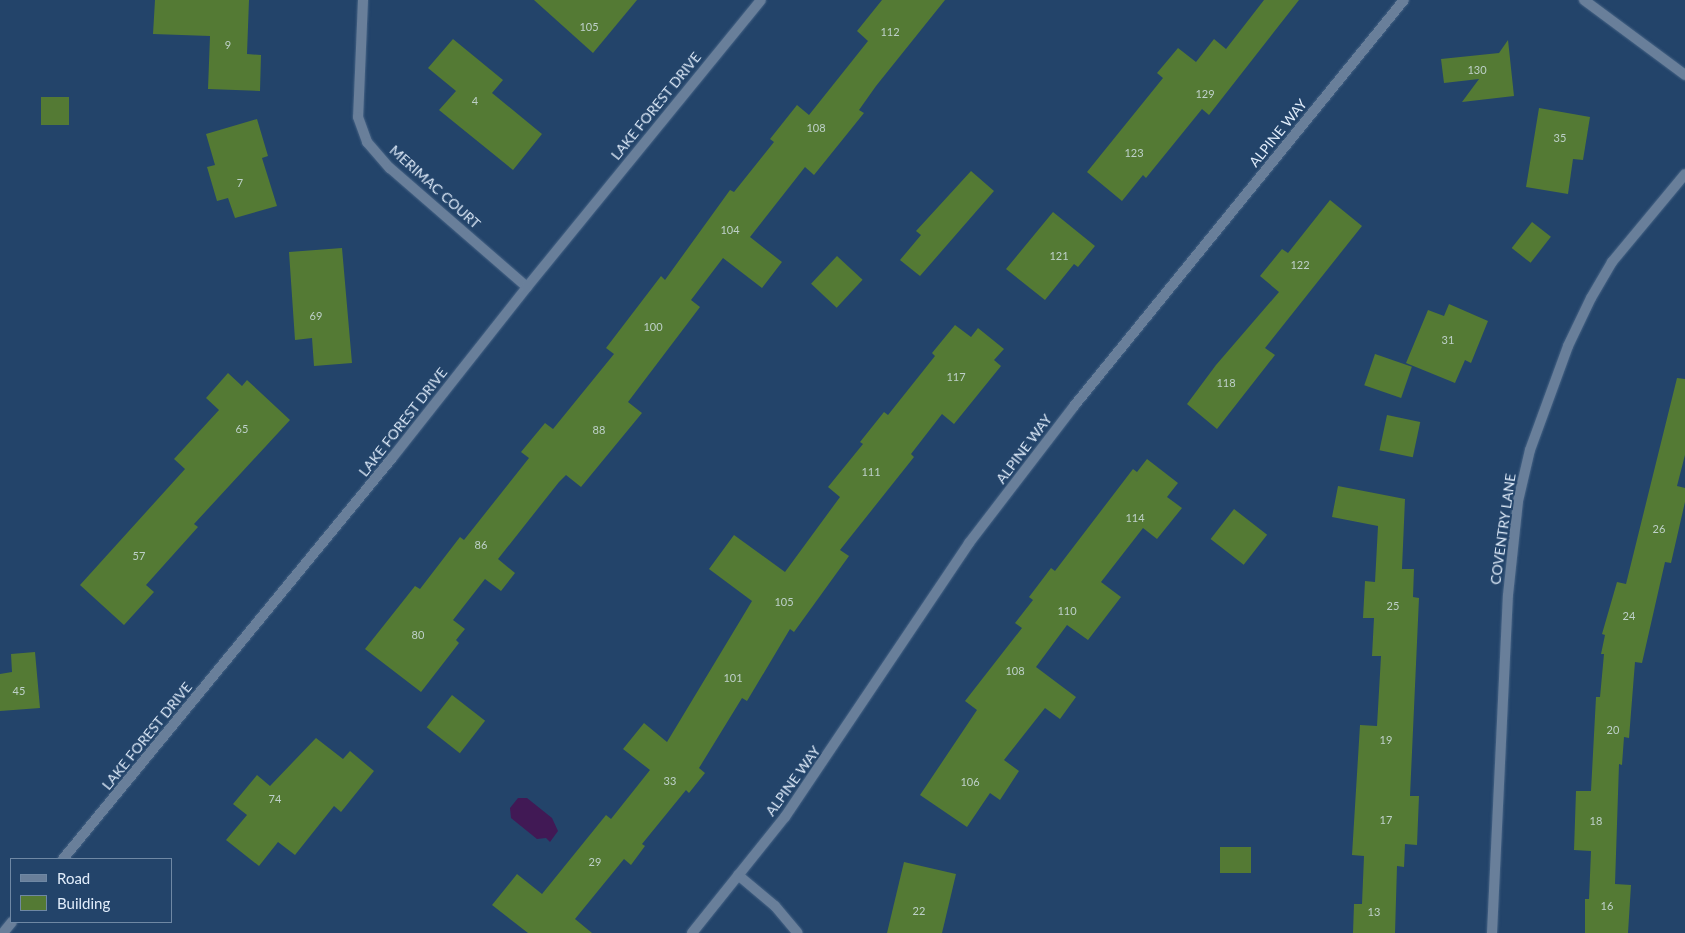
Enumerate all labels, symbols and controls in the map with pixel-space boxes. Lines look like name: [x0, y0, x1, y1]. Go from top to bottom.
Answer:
house number: 105: [579, 20, 599, 34]
house number: 112: [880, 25, 900, 39]
house number: 9: [225, 38, 231, 52]
street label: LAKE FOREST DRIVE: [607, 49, 705, 163]
house number: 130: [1467, 63, 1487, 77]
house number: 129: [1195, 87, 1215, 101]
house number: 4: [472, 94, 478, 108]
street label: ALPINE WAY: [1246, 96, 1310, 170]
house number: 108: [806, 121, 826, 135]
house number: 35: [1554, 131, 1566, 145]
street label: MERIMAC COURT: [386, 142, 484, 232]
house number: 123: [1124, 146, 1144, 160]
house number: 7: [237, 176, 243, 190]
house number: 104: [720, 223, 740, 237]
house number: 121: [1049, 249, 1069, 263]
house number: 122: [1290, 258, 1310, 272]
house number: 69: [310, 309, 322, 323]
house number: 100: [643, 320, 663, 334]
house number: 31: [1442, 333, 1454, 347]
street label: LAKE FOREST DRIVE: [355, 364, 451, 480]
house number: 117: [946, 370, 966, 384]
house number: 118: [1216, 376, 1236, 390]
street label: ALPINE WAY: [992, 411, 1056, 487]
house number: 65: [236, 422, 248, 436]
house number: 88: [593, 423, 605, 437]
house number: 111: [861, 465, 881, 479]
street label: COVENTRY LANE: [1487, 472, 1519, 586]
house number: 114: [1125, 511, 1145, 525]
house number: 26: [1653, 522, 1665, 536]
house number: 86: [475, 538, 487, 552]
house number: 57: [133, 549, 145, 563]
house number: 105: [774, 595, 794, 609]
house number: 25: [1387, 599, 1399, 613]
house number: 110: [1057, 604, 1077, 618]
house number: 24: [1623, 609, 1635, 623]
house number: 80: [412, 628, 424, 642]
house number: 108: [1005, 664, 1025, 678]
house number: 101: [723, 671, 743, 685]
street label: LAKE FOREST DRIVE: [98, 679, 196, 793]
house number: 45: [13, 684, 25, 698]
house number: 20: [1607, 723, 1619, 737]
house number: 19: [1380, 733, 1392, 747]
street label: ALPINE WAY: [762, 743, 824, 819]
house number: 33: [664, 774, 676, 788]
house number: 106: [960, 775, 980, 789]
house number: 74: [269, 792, 281, 806]
house number: 17: [1380, 813, 1392, 827]
house number: 18: [1590, 814, 1602, 828]
house number: 29: [589, 855, 601, 869]
legend: [10, 858, 172, 923]
text: Road: [57, 869, 90, 887]
text: Building: [57, 894, 110, 912]
house number: 16: [1601, 899, 1613, 913]
house number: 22: [913, 904, 925, 918]
house number: 13: [1368, 905, 1380, 919]

